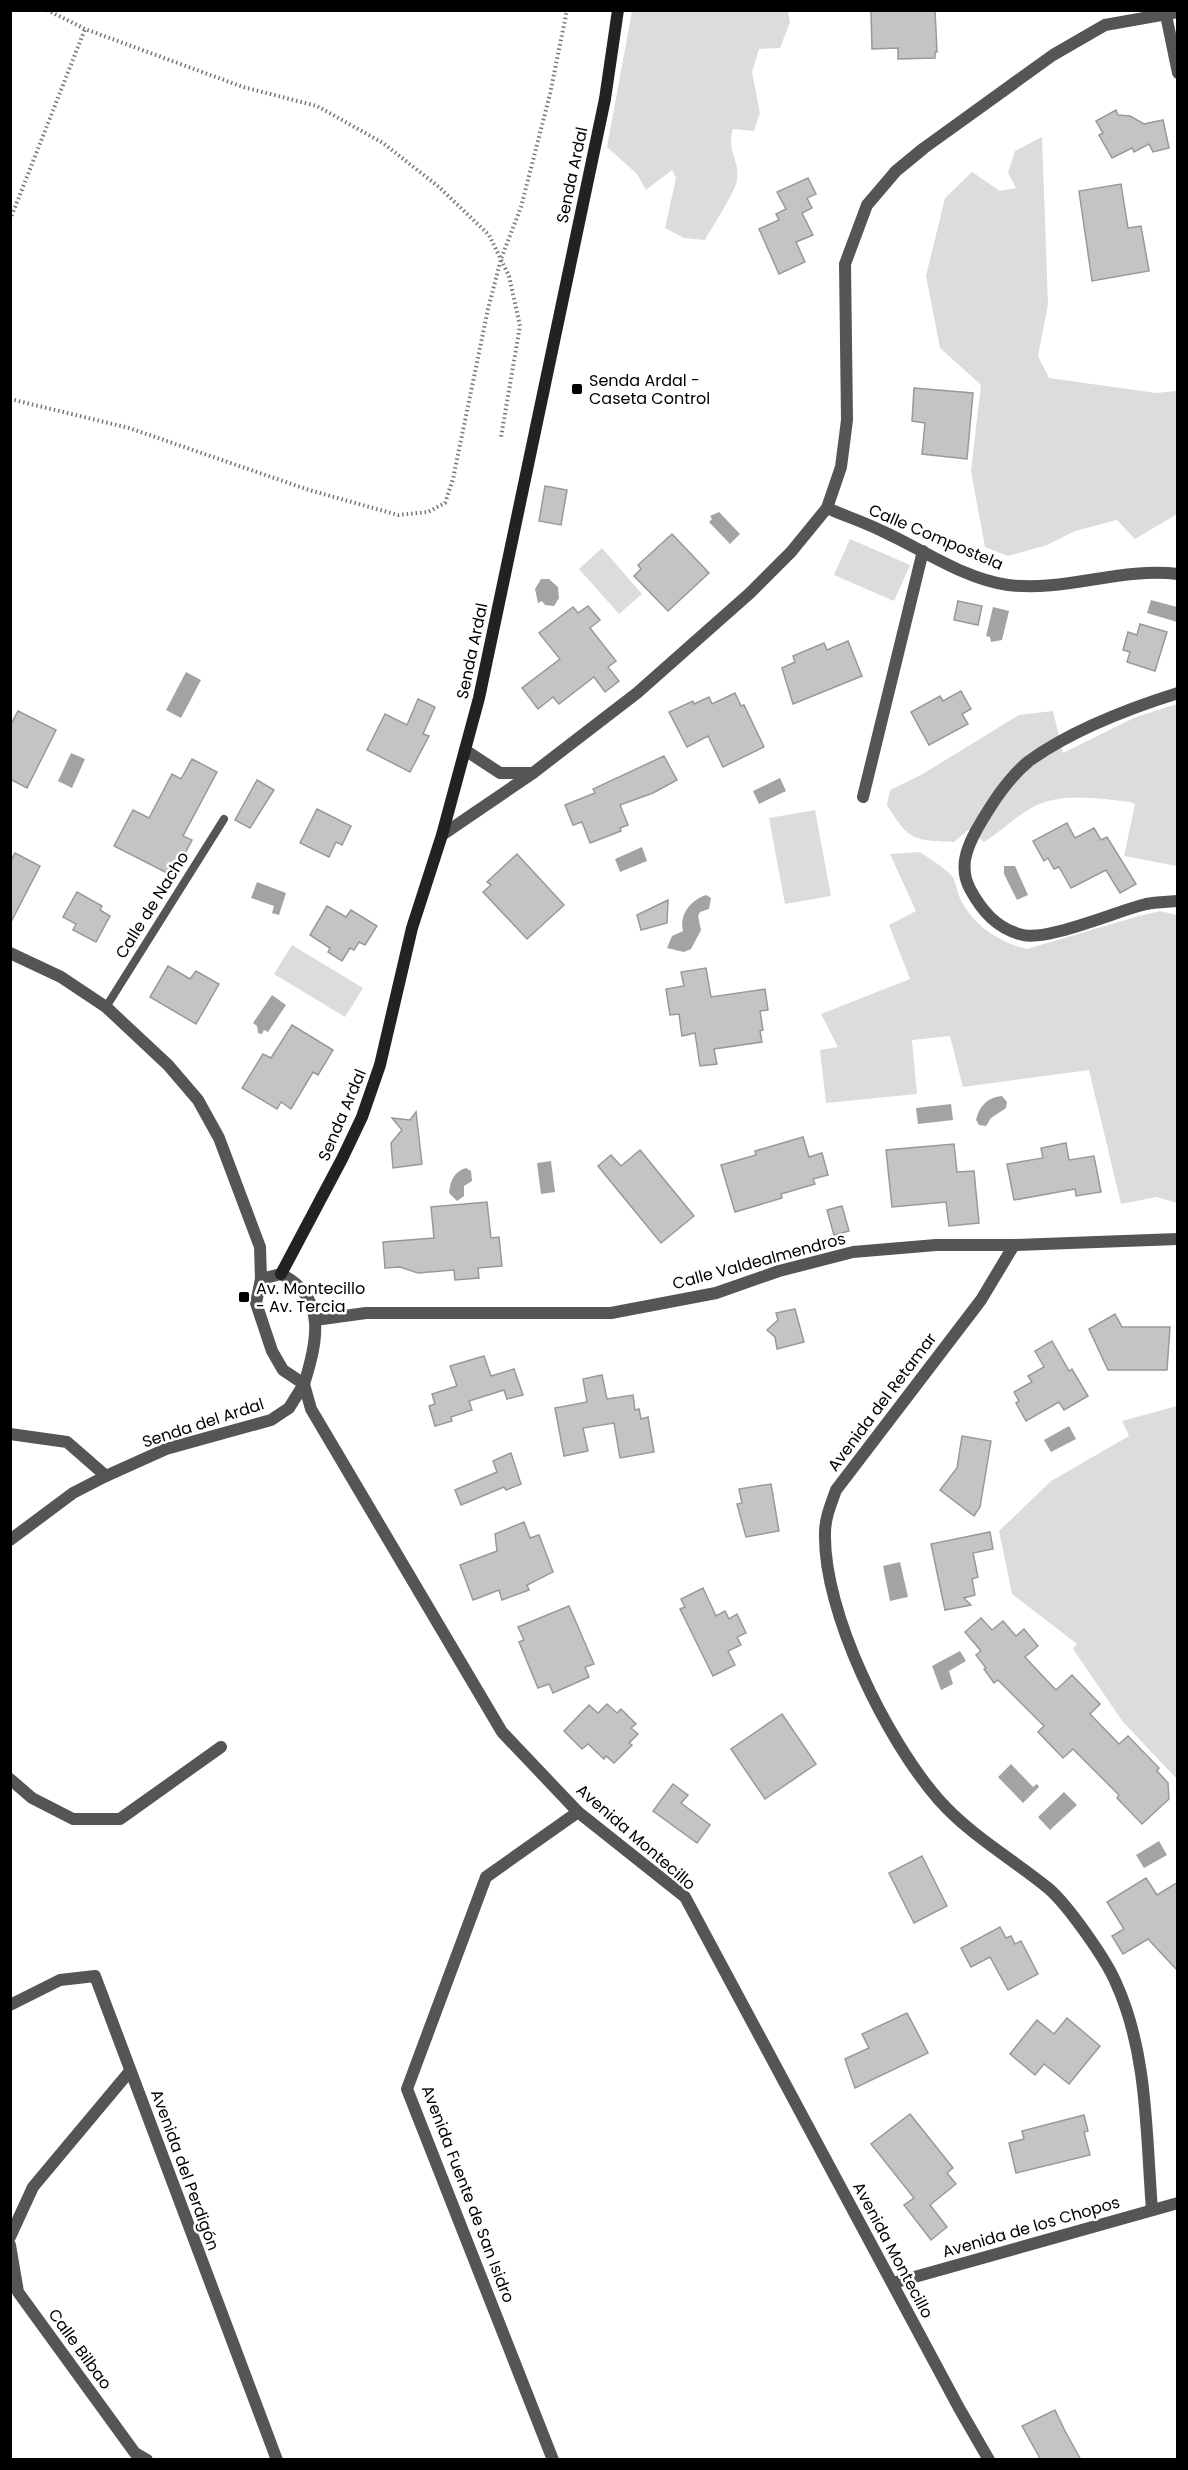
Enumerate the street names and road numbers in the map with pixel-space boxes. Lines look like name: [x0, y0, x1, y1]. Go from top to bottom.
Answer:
street label: Senda Ardal: [551, 125, 593, 225]
street label: Calle Compostela: [865, 498, 1007, 576]
street label: Senda Ardal: [451, 601, 493, 701]
street label: Calle de Nacho: [110, 847, 194, 963]
street label: Senda Ardal: [312, 1066, 372, 1164]
street label: Calle Valdealmendros: [670, 1227, 848, 1295]
street label: Avenida del Retamar: [822, 1328, 942, 1476]
street label: Senda del Ardal: [139, 1392, 267, 1454]
street label: Avenida Montecillo: [571, 1779, 701, 1895]
street label: Avenida Fuente de San Isidro: [416, 2082, 520, 2306]
street label: Avenida del Perdigón: [145, 2086, 225, 2254]
street label: Avenida Montecillo: [847, 2178, 939, 2322]
street label: Avenida de los Chopos: [939, 2191, 1123, 2263]
street label: Calle Bilbao: [43, 2304, 117, 2394]

